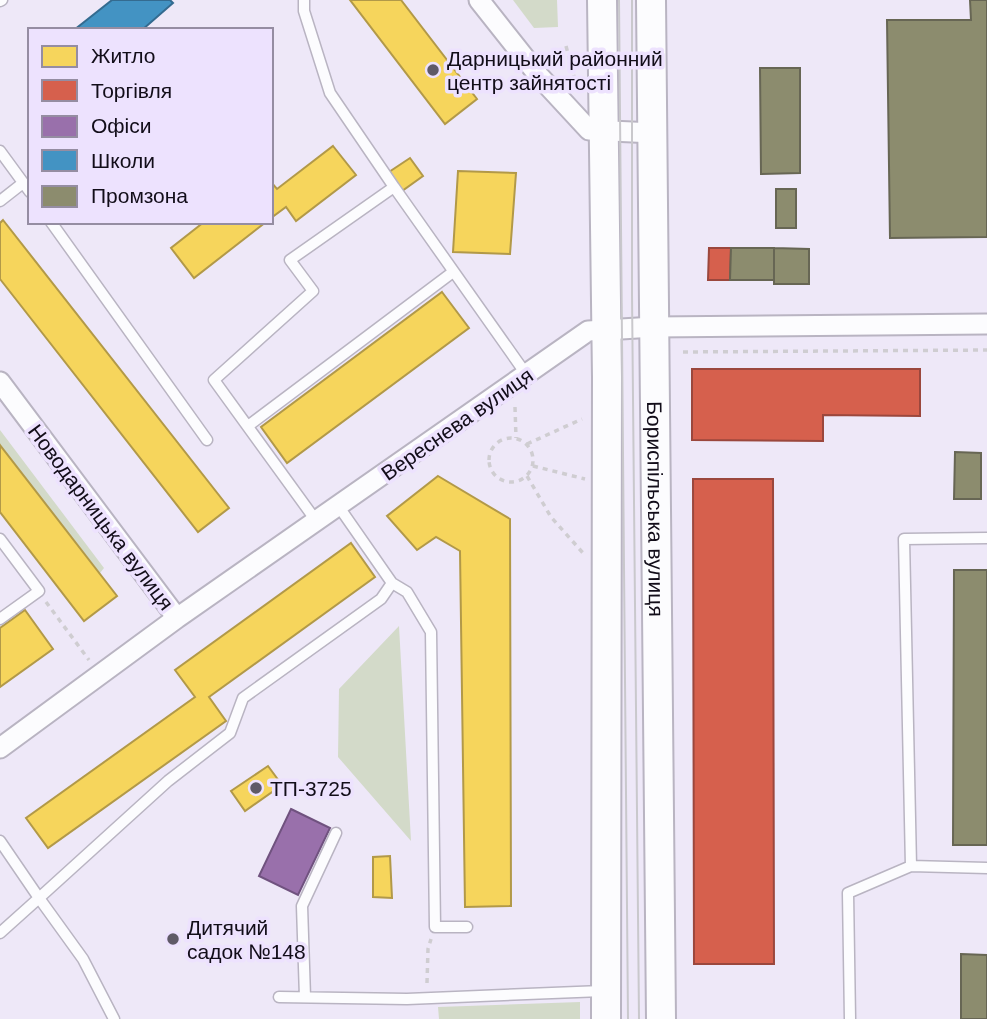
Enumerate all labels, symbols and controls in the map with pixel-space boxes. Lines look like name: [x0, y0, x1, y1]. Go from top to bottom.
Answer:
legend: [28, 28, 273, 224]
text: Житло: [91, 44, 155, 67]
place label: Дарницький районний центр зайнятості: [447, 47, 663, 94]
marker: Дарницький районний центр зайнятості: [425, 62, 441, 78]
text: Торгівля: [91, 79, 172, 102]
text: Офіси: [91, 114, 152, 137]
text: Школи: [91, 149, 155, 172]
text: Промзона: [91, 184, 188, 207]
street label: Вереснева вулиця: [377, 363, 537, 485]
street label: Бориспільська вулиця: [643, 401, 669, 617]
street label: Новодарницька вулиця: [24, 420, 178, 614]
place label: ТП-3725: [270, 777, 352, 800]
marker: ТП-3725: [248, 780, 264, 796]
place label: Дитячий садок №148: [187, 916, 306, 963]
marker: Дитячий садок №148: [165, 931, 181, 947]

